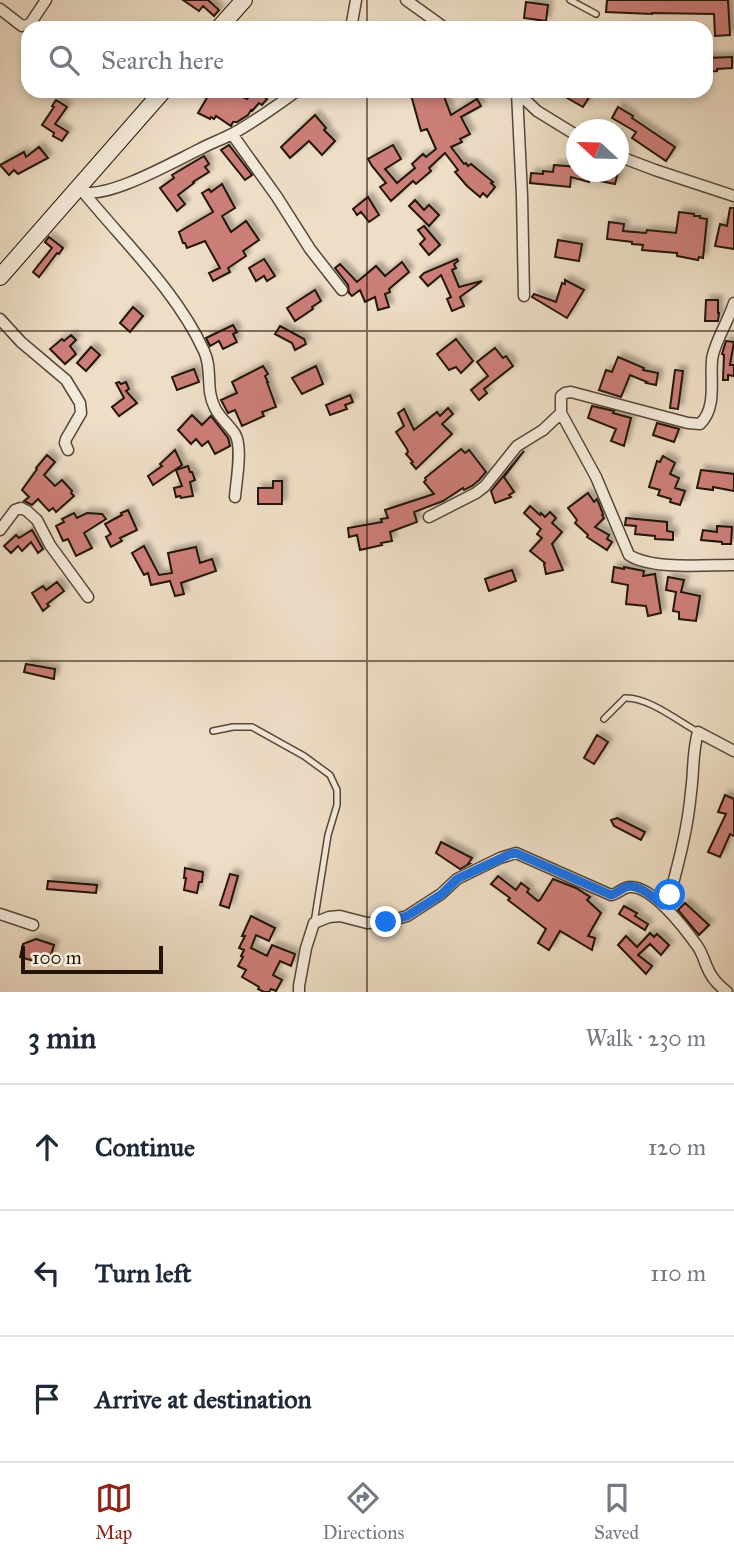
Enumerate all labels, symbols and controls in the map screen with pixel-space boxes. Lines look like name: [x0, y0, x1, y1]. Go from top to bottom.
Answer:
search box: [21, 21, 713, 98]
icon: search: [45, 41, 83, 79]
text: Search here: [101, 44, 224, 76]
north arrow: [566, 119, 629, 182]
route start: [654, 879, 685, 910]
route end: [370, 906, 401, 937]
scale bar: [21, 943, 163, 975]
text: 100 m: [32, 946, 82, 969]
text: 3 min: [28, 1020, 96, 1056]
text: Walk · 230 m: [586, 1024, 706, 1052]
icon: ahead: [28, 1128, 66, 1166]
text: Continue: [95, 1131, 195, 1163]
text: 120 m: [648, 1133, 706, 1161]
icon: left: [28, 1254, 66, 1292]
text: Turn left: [95, 1257, 191, 1289]
text: 110 m: [650, 1259, 706, 1287]
icon: arrive: [28, 1380, 66, 1418]
text: Arrive at destination: [95, 1383, 312, 1415]
tab: Map: [95, 1479, 133, 1544]
tab: Directions: [322, 1479, 404, 1544]
tab: Saved: [594, 1479, 639, 1544]

